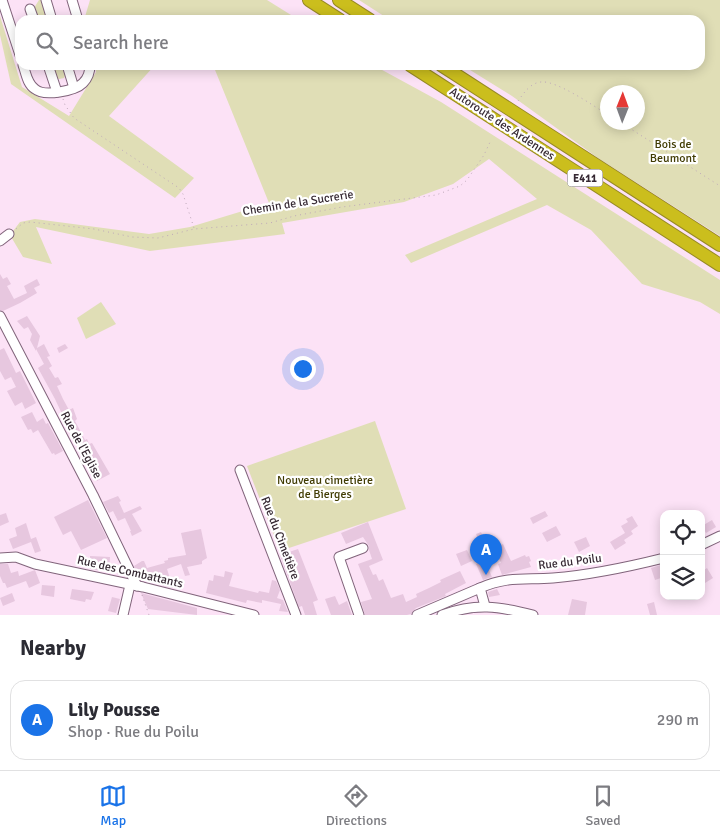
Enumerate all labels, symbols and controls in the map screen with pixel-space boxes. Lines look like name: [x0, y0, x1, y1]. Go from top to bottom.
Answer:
search box: [15, 15, 705, 70]
icon: search: [33, 29, 61, 57]
text: Search here: [73, 31, 169, 55]
street label: Autoroute des Ardennes: [447, 84, 557, 164]
north arrow: [600, 85, 645, 130]
park label: Bois de Beumont: [650, 137, 696, 166]
road number: E411: [568, 170, 602, 187]
street label: Chemin de la Sucrerie: [242, 187, 354, 219]
your location: [290, 356, 316, 382]
street label: Rue de l'Eglise: [57, 409, 105, 481]
park label: Nouveau cimetière de Bierges: [277, 473, 373, 502]
street label: Rue du Cimetière: [257, 494, 303, 582]
map controls: [660, 510, 705, 600]
button: locate: [660, 510, 705, 555]
pin: A: [470, 534, 502, 575]
street label: Rue du Poilu: [538, 551, 602, 573]
street label: Rue des Combattants: [76, 553, 184, 591]
button: layers: [660, 555, 705, 600]
text: Nearby: [20, 635, 86, 661]
text: Lily Pousse: [68, 698, 160, 722]
text: A: [32, 710, 42, 730]
text: 290 m: [657, 710, 699, 730]
text: Shop · Rue du Poilu: [68, 722, 199, 742]
tab: Map: [99, 782, 127, 829]
tab: Directions: [326, 782, 387, 829]
tab: Saved: [585, 782, 621, 829]

